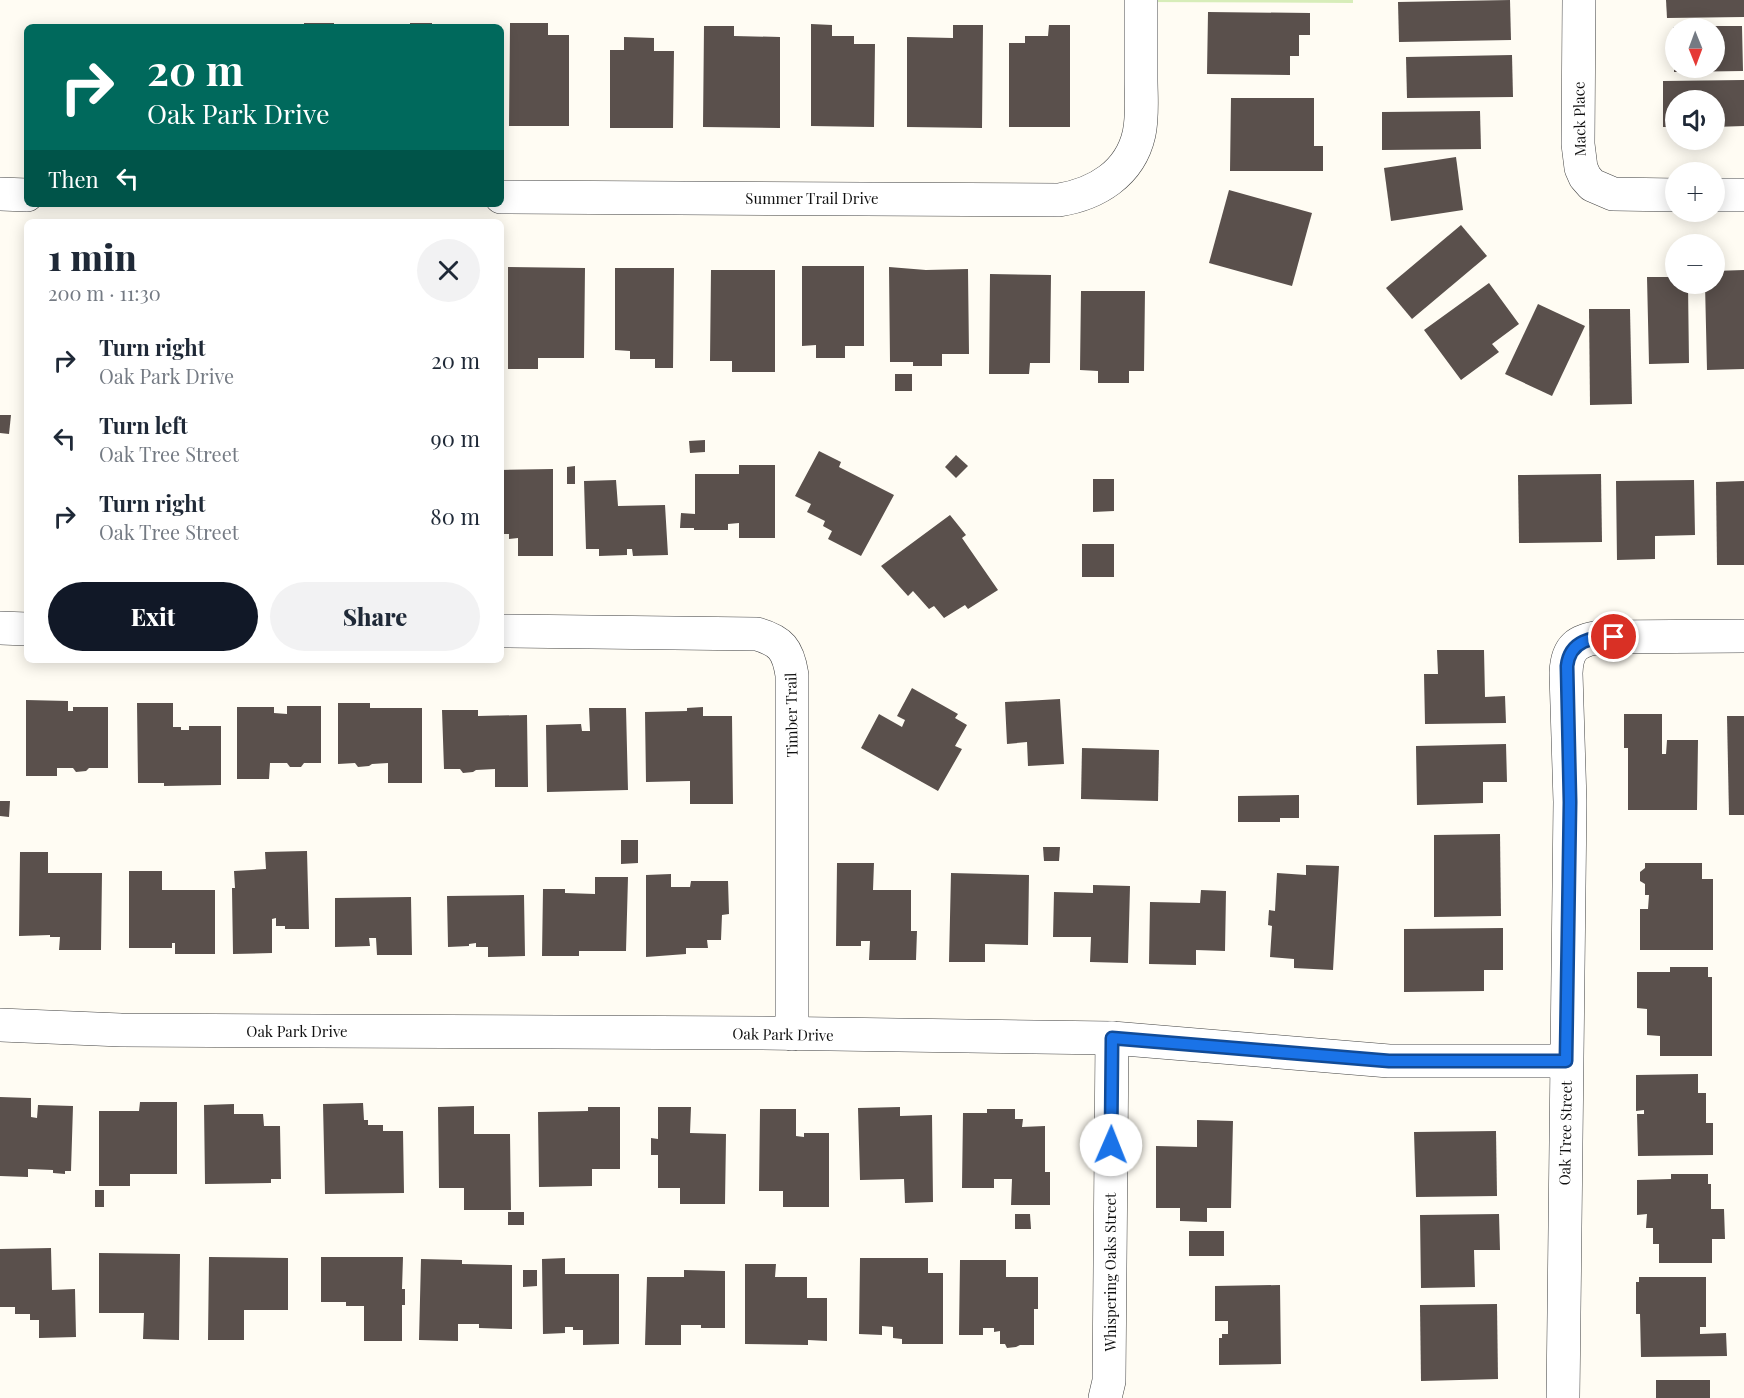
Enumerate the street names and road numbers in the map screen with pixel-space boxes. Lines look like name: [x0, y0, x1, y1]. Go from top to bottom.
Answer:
street label: Mack Place: [1568, 81, 1590, 157]
street label: Summer Trail Drive: [745, 188, 879, 208]
street label: Timber Trail: [780, 672, 802, 758]
street label: Oak Park Drive: [246, 1021, 348, 1041]
street label: Oak Park Drive: [732, 1023, 834, 1045]
street label: Oak Tree Street: [1554, 1080, 1576, 1186]
street label: Whispering Oaks Street: [1100, 1192, 1120, 1352]

